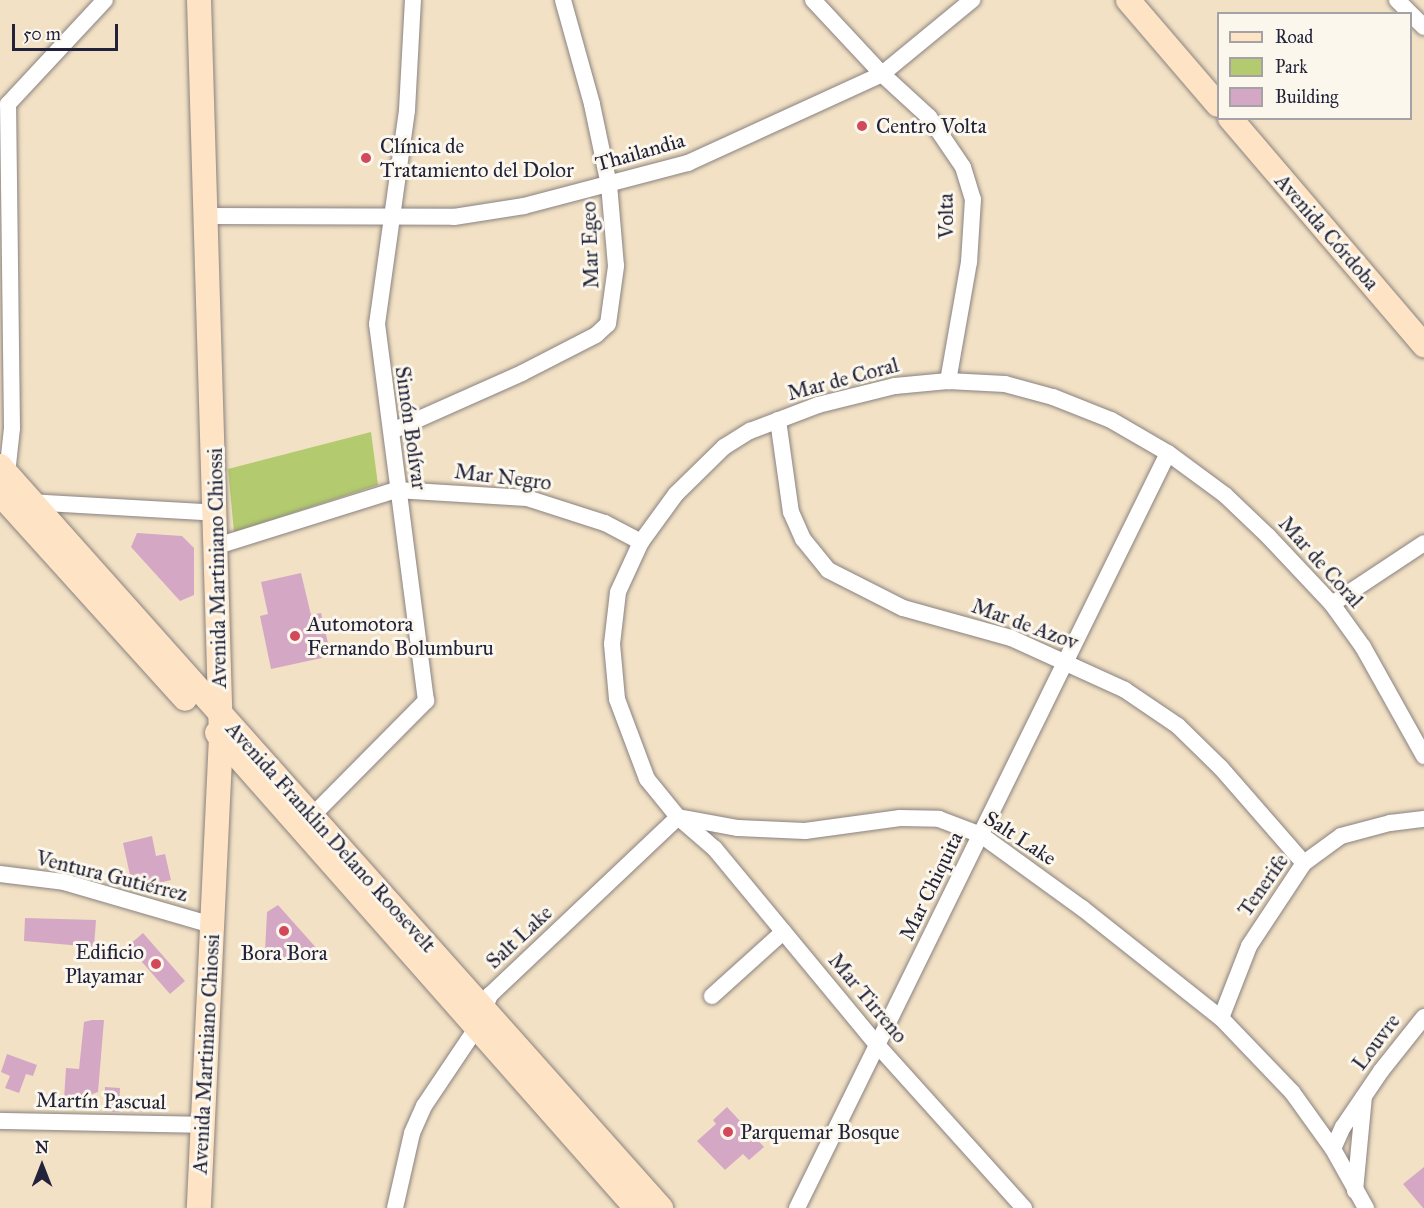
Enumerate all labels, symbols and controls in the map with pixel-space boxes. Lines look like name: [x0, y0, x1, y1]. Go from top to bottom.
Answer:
scale bar: [15, 12, 122, 50]
legend: [1217, 12, 1412, 120]
text: 50 m: [23, 23, 61, 45]
text: Road: [1275, 26, 1313, 48]
text: Park: [1275, 56, 1308, 78]
text: Building: [1275, 86, 1338, 108]
place label: Centro Volta: [876, 113, 987, 139]
marker: Centro Volta: [853, 117, 871, 135]
street label: Thailandia: [592, 127, 688, 177]
place label: Clínica de Tratamiento del Dolor: [380, 133, 574, 183]
marker: Clínica de Tratamiento del Dolor: [357, 149, 375, 167]
street label: Avenida Córdoba: [1270, 169, 1384, 295]
street label: Volta: [933, 193, 959, 239]
street label: Mar Egeo: [576, 201, 604, 289]
street label: Mar de Coral: [785, 352, 901, 406]
street label: Simón Bolívar: [390, 365, 432, 491]
street label: Avenida Martiniano Chiossi: [202, 448, 232, 688]
street label: Mar Negro: [453, 459, 553, 495]
street label: Mar de Coral: [1273, 511, 1369, 613]
street label: Mar de Azov: [968, 593, 1082, 655]
place label: Automotora Fernando Bolumburu: [307, 611, 494, 661]
marker: Automotora Fernando Bolumburu: [288, 629, 302, 643]
street label: Avenida Franklin Delano Roosevelt: [221, 716, 441, 958]
street label: Salt Lake: [979, 805, 1061, 871]
street label: Mar Chiquita: [894, 828, 968, 944]
street label: Ventura Gutiérrez: [34, 845, 190, 907]
street label: Tenerife: [1232, 849, 1294, 921]
street label: Salt Lake: [481, 900, 557, 974]
marker: Bora Bora: [277, 924, 291, 938]
street label: Avenida Martiniano Chiossi: [187, 933, 225, 1175]
place label: Edificio Playamar: [65, 939, 144, 989]
place label: Bora Bora: [240, 940, 328, 966]
street label: Mar Tirreno: [823, 948, 913, 1048]
marker: Edificio Playamar: [149, 957, 163, 971]
street label: Louvre: [1347, 1009, 1405, 1075]
street label: Martín Pascual: [36, 1087, 166, 1115]
place label: Parquemar Bosque: [740, 1119, 899, 1145]
marker: Parquemar Bosque: [721, 1125, 735, 1139]
north arrow: [12, 1136, 72, 1196]
text: N: [35, 1138, 49, 1157]

